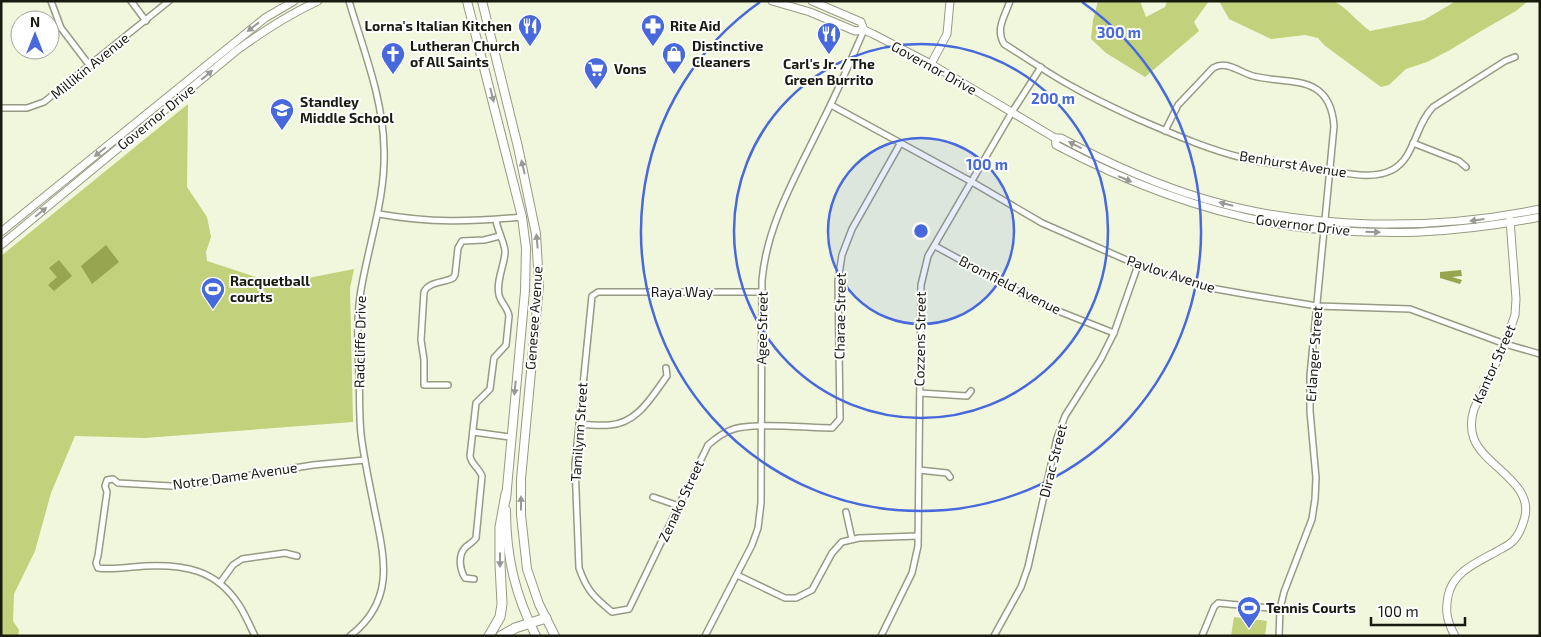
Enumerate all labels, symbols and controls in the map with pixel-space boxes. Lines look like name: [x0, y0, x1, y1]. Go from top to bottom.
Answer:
north arrow: [10, 10, 60, 60]
text: N: [30, 13, 40, 30]
restaurant icon: Lorna's Italian Kitchen: [517, 13, 543, 47]
pharmacy icon: Rite Aid: [640, 13, 666, 47]
place label: Lorna's Italian Kitchen: [365, 17, 512, 34]
place label: Rite Aid: [670, 17, 721, 34]
restaurant icon: Carl's Jr. / The Green Burrito: [816, 21, 842, 55]
one-way arrow: [247, 22, 260, 33]
text: 300 m: [1097, 23, 1141, 41]
street label: Millikin Avenue: [47, 29, 132, 102]
place label: Lutheran Church of All Saints: [410, 37, 520, 70]
place label: Distinctive Cleaners: [692, 37, 763, 70]
street label: Governor Drive: [889, 37, 980, 98]
church icon: Lutheran Church of All Saints: [380, 41, 406, 75]
shop icon: Distinctive Cleaners: [661, 41, 687, 75]
place label: Carl's Jr. / The Green Burrito: [783, 55, 875, 88]
supermarket icon: Vons: [583, 56, 609, 90]
place label: Vons: [614, 60, 647, 77]
one-way arrow: [200, 69, 213, 80]
street label: Governor Drive: [113, 80, 198, 153]
one-way arrow: [488, 88, 496, 103]
text: 200 m: [1031, 89, 1075, 107]
place label: Standley Middle School: [300, 93, 394, 126]
school or university icon: Standley Middle School: [269, 97, 295, 131]
one-way arrow: [1068, 141, 1082, 150]
one-way arrow: [94, 147, 107, 158]
street label: Benhurst Avenue: [1238, 147, 1348, 180]
text: 100 m: [966, 155, 1008, 173]
one-way arrow: [519, 160, 527, 175]
one-way arrow: [1118, 175, 1132, 183]
one-way arrow: [1218, 200, 1233, 208]
one-way arrow: [34, 206, 47, 217]
street label: Governor Drive: [1255, 210, 1351, 239]
one-way arrow: [1469, 216, 1485, 224]
centre of rings: [912, 222, 930, 240]
one-way arrow: [1366, 228, 1382, 236]
one-way arrow: [532, 233, 540, 249]
street label: Pavlov Avenue: [1125, 251, 1218, 296]
street label: Bromfield Avenue: [956, 252, 1064, 318]
street label: Genesee Avenue: [521, 266, 546, 370]
place label: Racquetball courts: [230, 272, 310, 305]
street label: Charae Street: [830, 273, 849, 359]
sports icon: Racquetball courts: [200, 276, 226, 310]
street label: Raya Way: [651, 283, 714, 300]
street label: Agee Street: [752, 291, 771, 365]
street label: Cozzens Street: [910, 291, 929, 387]
street label: Radcliffe Drive: [350, 296, 369, 388]
street label: Erlanger Street: [1302, 305, 1325, 402]
street label: Kantor Street: [1469, 322, 1519, 406]
one-way arrow: [511, 380, 519, 396]
street label: Tamilynn Street: [567, 382, 590, 482]
street label: Dirac Street: [1035, 422, 1070, 499]
street label: Zenako Street: [654, 457, 707, 544]
street label: Notre Dame Avenue: [172, 458, 298, 493]
one-way arrow: [517, 494, 525, 510]
one-way arrow: [496, 552, 504, 568]
scale bar: [1371, 594, 1465, 626]
sports icon: Tennis Courts: [1236, 595, 1262, 629]
place label: Tennis Courts: [1266, 599, 1356, 616]
text: 100 m: [1378, 602, 1419, 620]

